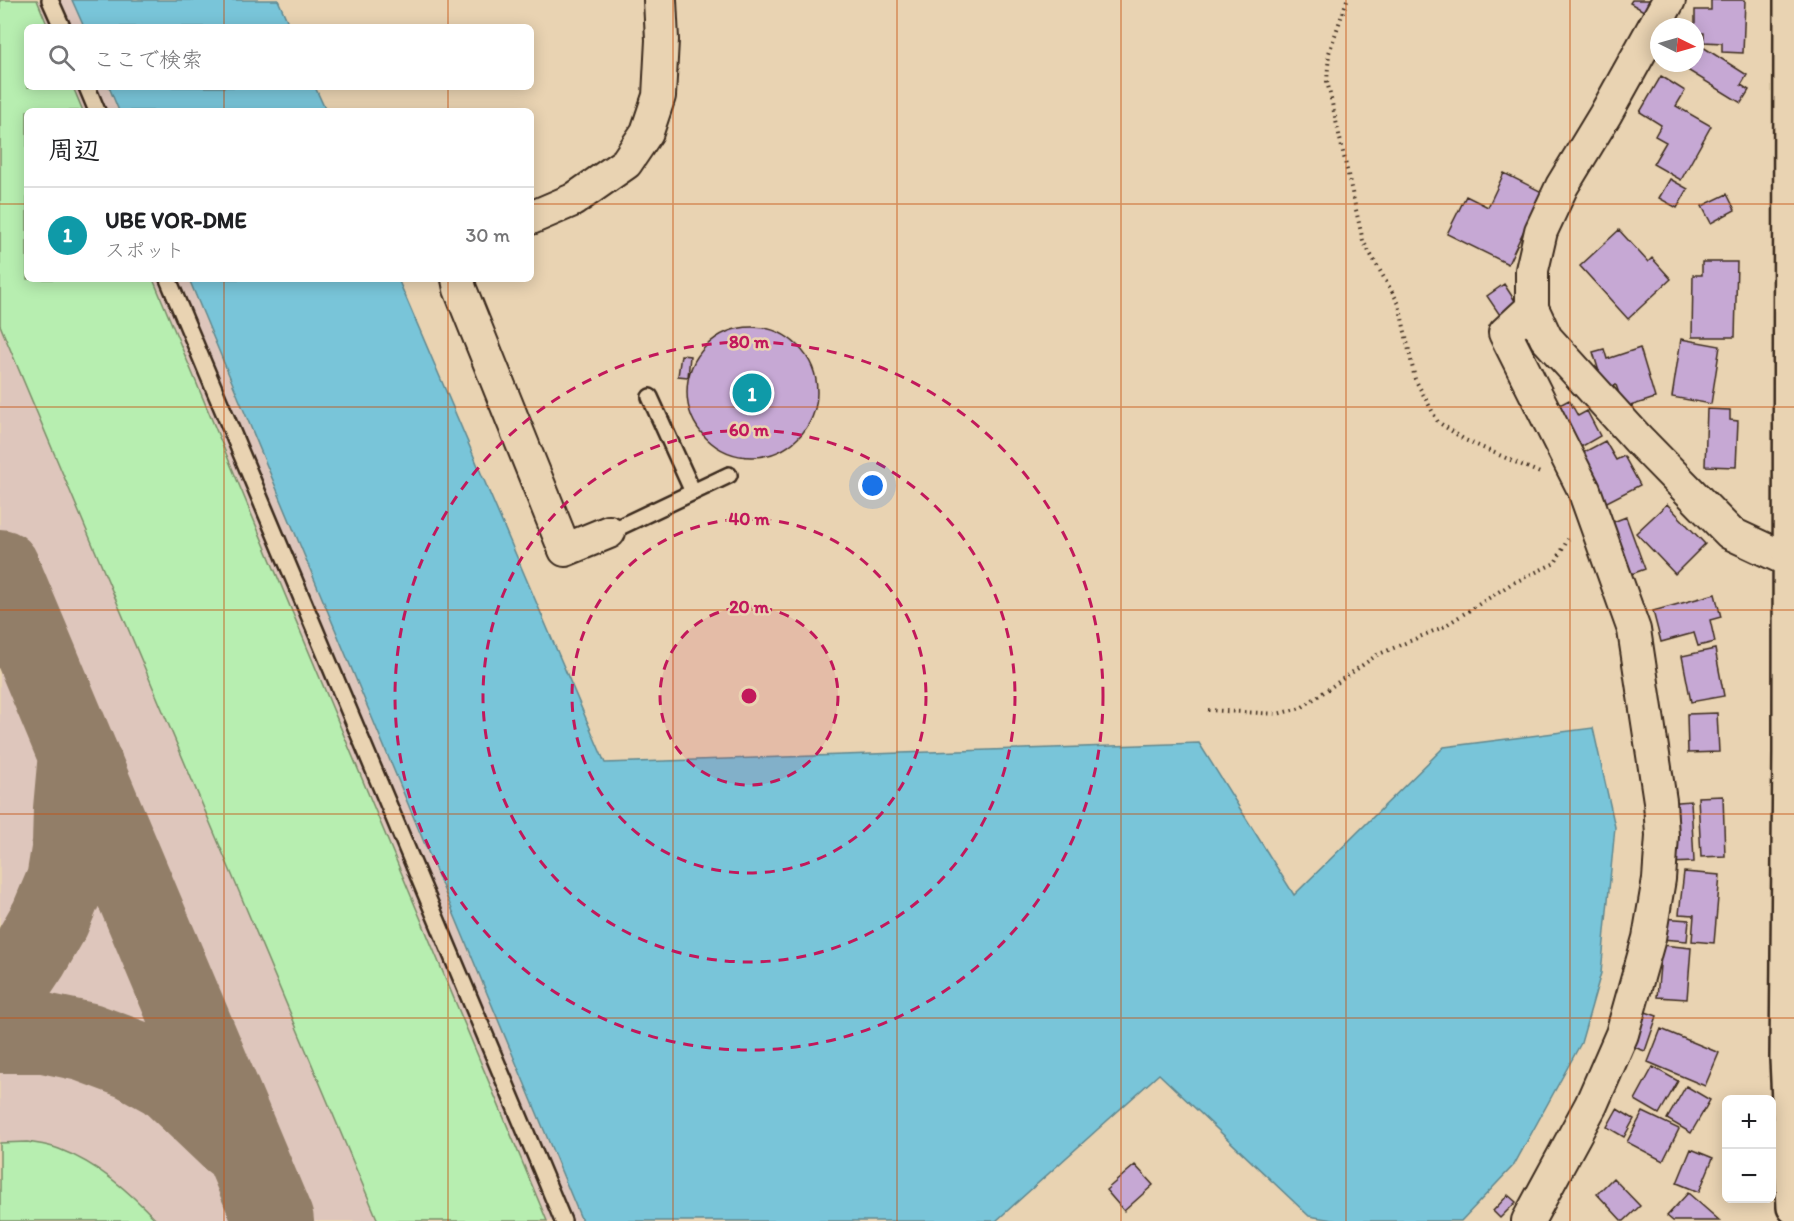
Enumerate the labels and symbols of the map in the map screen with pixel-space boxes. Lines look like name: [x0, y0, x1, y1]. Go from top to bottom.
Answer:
north arrow: [1650, 18, 1704, 72]
text: 80 m: [729, 331, 770, 353]
pin: 1: [732, 370, 771, 416]
text: 60 m: [729, 419, 770, 441]
your location: [858, 471, 887, 500]
text: 40 m: [728, 508, 770, 530]
text: 20 m: [729, 596, 770, 618]
centre of rings: [739, 686, 759, 706]

